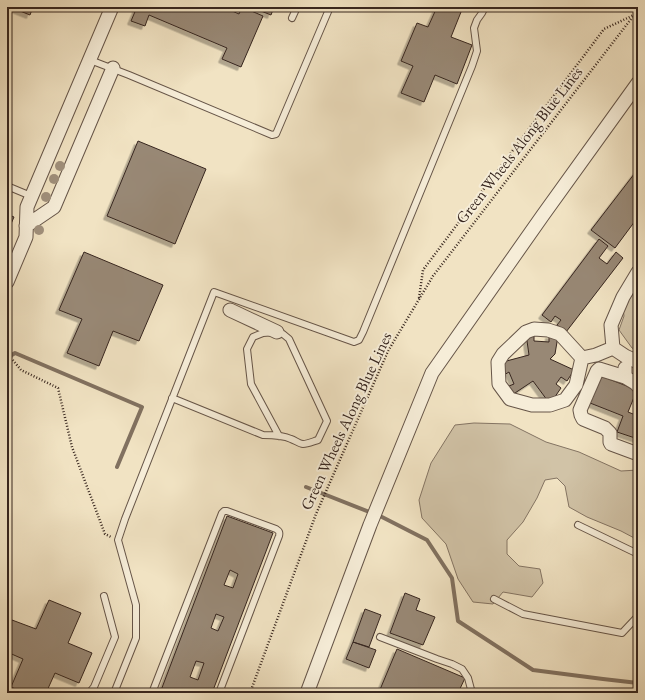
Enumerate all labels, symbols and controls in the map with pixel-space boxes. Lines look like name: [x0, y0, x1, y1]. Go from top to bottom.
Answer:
street label: Green Wheels Along Blue Lines: [451, 62, 587, 228]
street label: Green Wheels Along Blue Lines: [295, 329, 397, 513]

